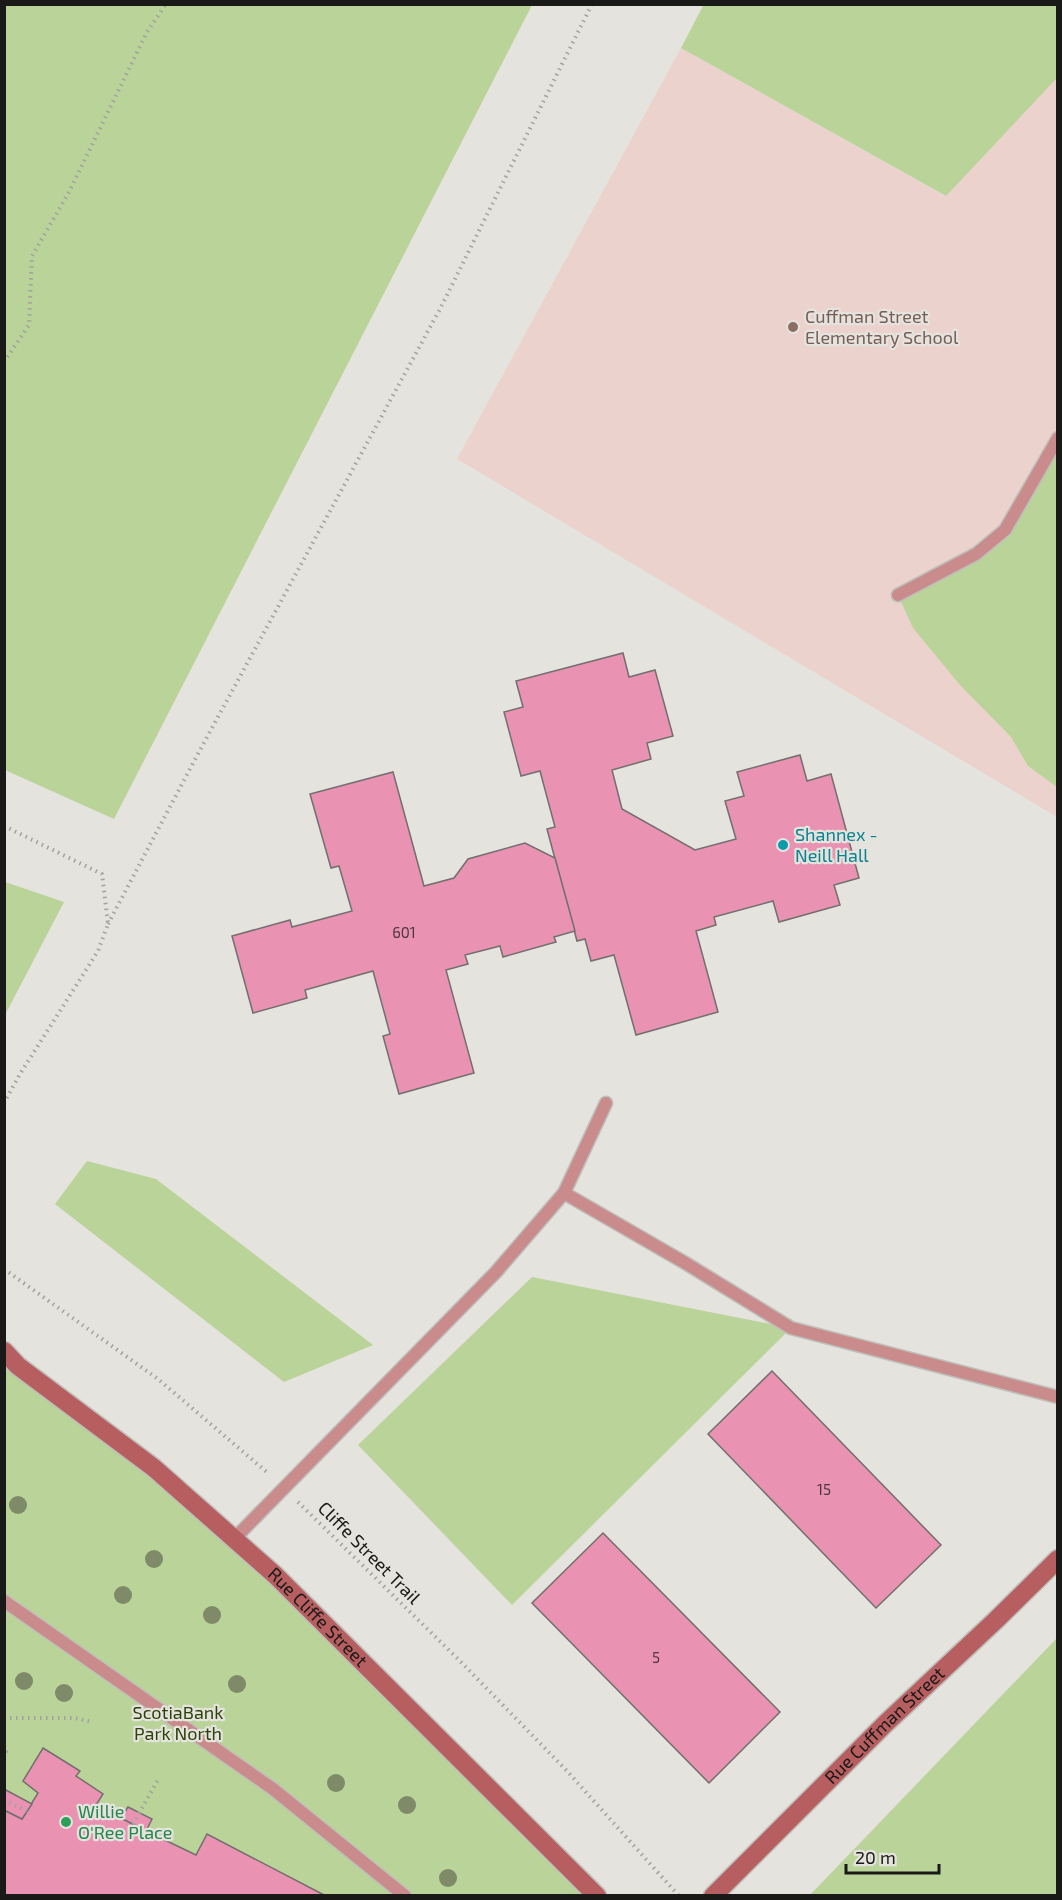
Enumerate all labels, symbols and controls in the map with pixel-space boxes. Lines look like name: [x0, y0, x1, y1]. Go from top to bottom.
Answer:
place label: Cuffman Street Elementary School: [805, 305, 959, 348]
marker: Cuffman Street Elementary School: [786, 320, 800, 334]
place label: Shannex - Neill Hall: [795, 823, 878, 866]
marker: Shannex - Neill Hall: [776, 838, 790, 852]
house number: 601: [392, 923, 416, 941]
house number: 15: [817, 1480, 831, 1498]
street label: Cliffe Street Trail: [314, 1497, 426, 1609]
street label: Rue Cliffe Street: [264, 1562, 373, 1671]
house number: 5: [652, 1648, 660, 1666]
street label: Rue Cuffman Street: [820, 1662, 949, 1788]
park label: ScotiaBank Park North: [133, 1701, 223, 1744]
place label: Willie O'Ree Place: [78, 1800, 172, 1843]
marker: Willie O'Ree Place: [59, 1815, 73, 1829]
scale bar: [846, 1837, 939, 1875]
text: 20 m: [855, 1846, 896, 1868]

